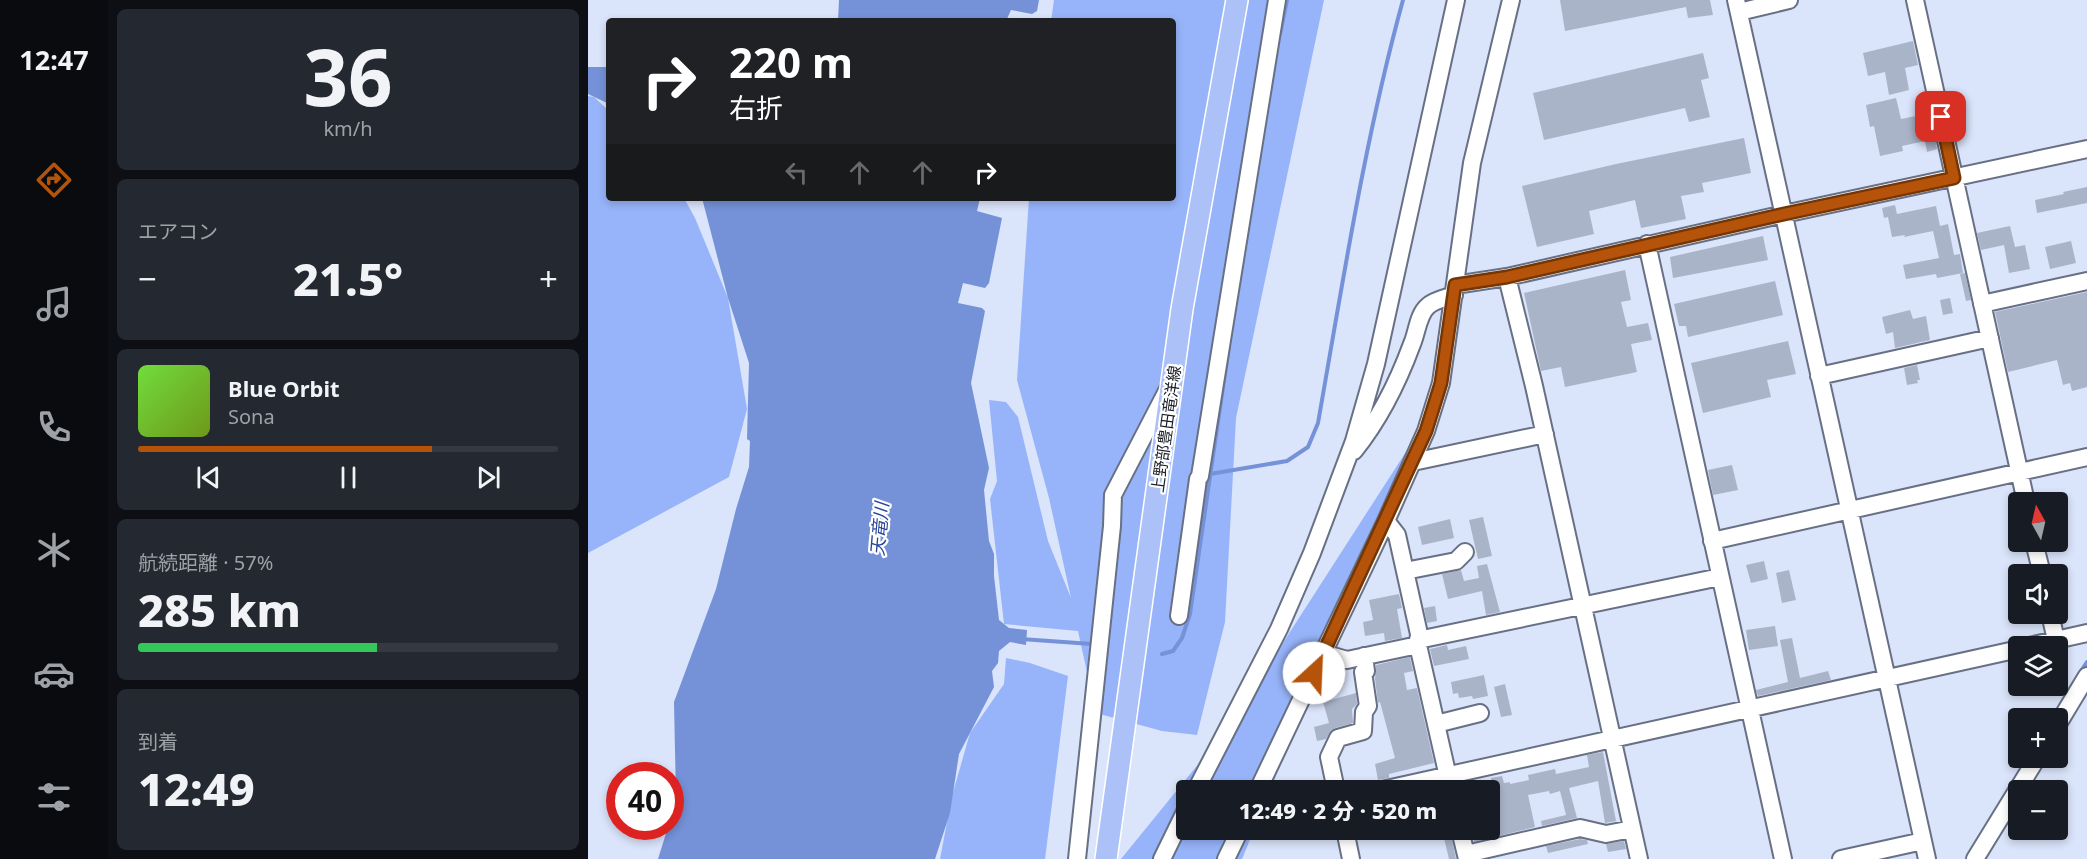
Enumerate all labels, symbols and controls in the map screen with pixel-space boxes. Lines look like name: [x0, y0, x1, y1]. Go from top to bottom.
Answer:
text: 36: [303, 23, 393, 129]
text: 220 m: [729, 33, 853, 90]
text: 12:47: [19, 41, 89, 78]
icon: right: [630, 42, 708, 120]
text: 右折: [729, 89, 783, 126]
pin: [1915, 91, 1966, 142]
icon: arrive: [1924, 100, 1957, 133]
text: km/h: [323, 115, 373, 142]
icon: left: [780, 156, 813, 189]
icon: ahead: [843, 156, 876, 189]
icon: ahead: [906, 156, 939, 189]
icon: right: [969, 156, 1002, 189]
icon: directions: [33, 159, 75, 201]
text: エアコン: [138, 218, 218, 245]
text: 21.5°: [293, 248, 403, 309]
text: −: [138, 256, 157, 301]
text: +: [539, 256, 558, 301]
icon: music: [33, 283, 75, 325]
street label: 上野部豊田竜洋線: [1146, 364, 1186, 494]
text: Blue Orbit: [228, 373, 340, 403]
text: Sona: [228, 403, 275, 430]
icon: phone: [33, 406, 75, 448]
icon: previous: [192, 461, 225, 494]
icon: pause: [332, 461, 365, 494]
icon: next: [472, 461, 505, 494]
north arrow: [2008, 492, 2068, 552]
map controls: [2008, 492, 2068, 840]
water label: 天竜川: [865, 499, 893, 557]
icon: climate: [33, 529, 75, 571]
text: 航続距離 · 57%: [138, 549, 273, 576]
button: sound: [2008, 564, 2068, 624]
text: 285 km: [138, 579, 301, 640]
button: layers: [2008, 636, 2068, 696]
position arrow: [1282, 641, 1346, 705]
icon: car: [33, 653, 75, 695]
button: +: [2008, 708, 2068, 768]
text: 到着: [138, 728, 178, 755]
text: 12:49: [138, 758, 255, 819]
speed limit sign: 40: [606, 762, 684, 840]
icon: filters: [33, 776, 75, 818]
button: −: [2008, 780, 2068, 840]
text: 12:49 · 2 分 · 520 m: [1239, 795, 1437, 825]

